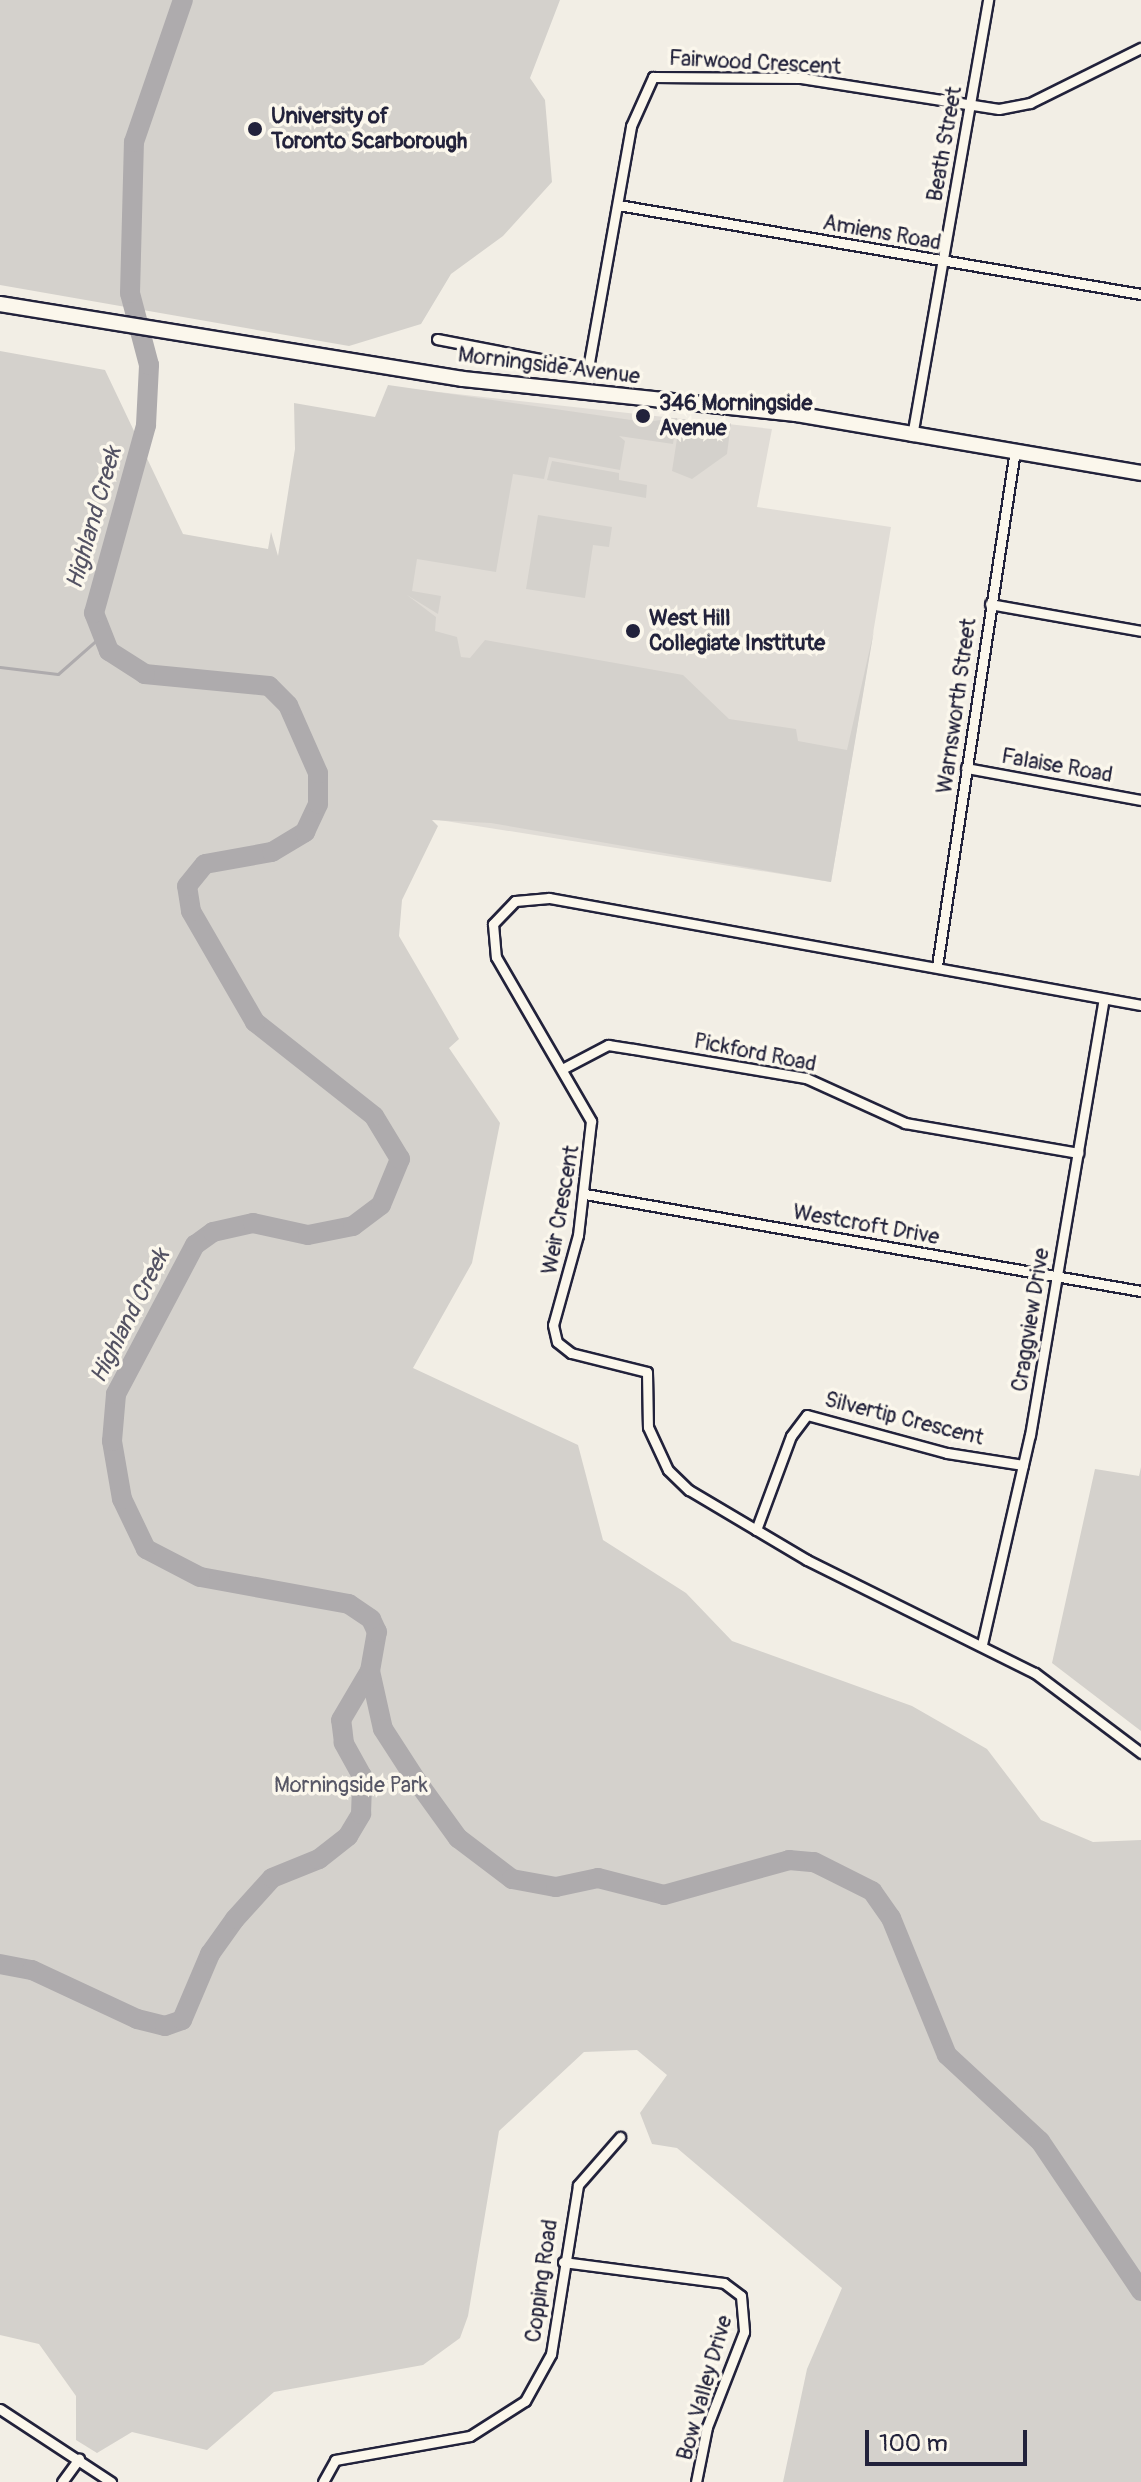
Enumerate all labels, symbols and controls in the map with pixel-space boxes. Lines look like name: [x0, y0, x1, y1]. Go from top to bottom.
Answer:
street label: Fairwood Crescent: [668, 45, 842, 81]
street label: Beath Street: [922, 84, 968, 204]
place label: University of Toronto Scarborough: [271, 103, 467, 154]
marker: University of Toronto Scarborough: [246, 120, 264, 138]
street label: Amiens Road: [821, 210, 943, 256]
street label: Morningside Avenue: [456, 342, 642, 390]
place label: 346 Morningside Avenue: [659, 390, 812, 442]
marker: 346 Morningside Avenue: [634, 407, 652, 425]
water label: Highland Creek: [60, 444, 128, 592]
place label: West Hill Collegiate Institute: [649, 605, 825, 656]
street label: Warnsworth Street: [932, 617, 982, 795]
marker: West Hill Collegiate Institute: [624, 622, 642, 640]
street label: Falaise Road: [999, 743, 1115, 789]
street label: Pickford Road: [691, 1028, 819, 1078]
street label: Weir Crescent: [537, 1143, 585, 1277]
street label: Westcroft Drive: [791, 1199, 941, 1251]
water label: Highland Creek: [84, 1244, 176, 1388]
street label: Craggview Drive: [1007, 1246, 1055, 1394]
street label: Silvertip Crescent: [822, 1386, 986, 1452]
park label: Morningside Park: [274, 1773, 428, 1799]
street label: Copping Road: [520, 2218, 564, 2344]
street label: Bow Valley Drive: [672, 2312, 738, 2464]
scale bar: [869, 2414, 1031, 2464]
text: 100 m: [879, 2429, 948, 2458]

